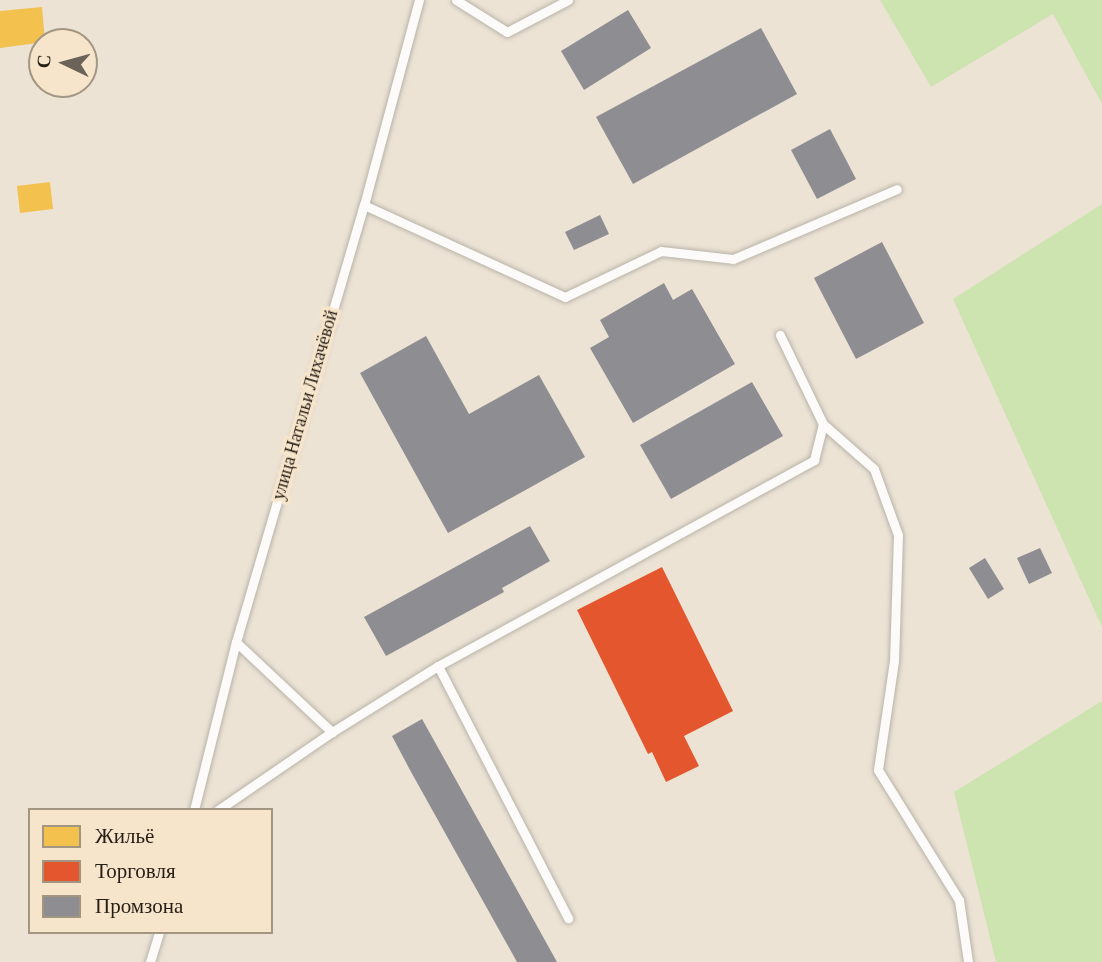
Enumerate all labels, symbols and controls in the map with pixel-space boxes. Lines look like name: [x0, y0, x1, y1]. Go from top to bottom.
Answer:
north arrow: [28, 28, 98, 98]
text: С: [33, 54, 55, 69]
street label: улица Натальи Лихачёвой: [268, 307, 342, 503]
legend: [28, 808, 273, 934]
text: Жильё: [95, 824, 154, 848]
text: Торговля: [95, 859, 176, 883]
text: Промзона: [95, 894, 183, 918]

